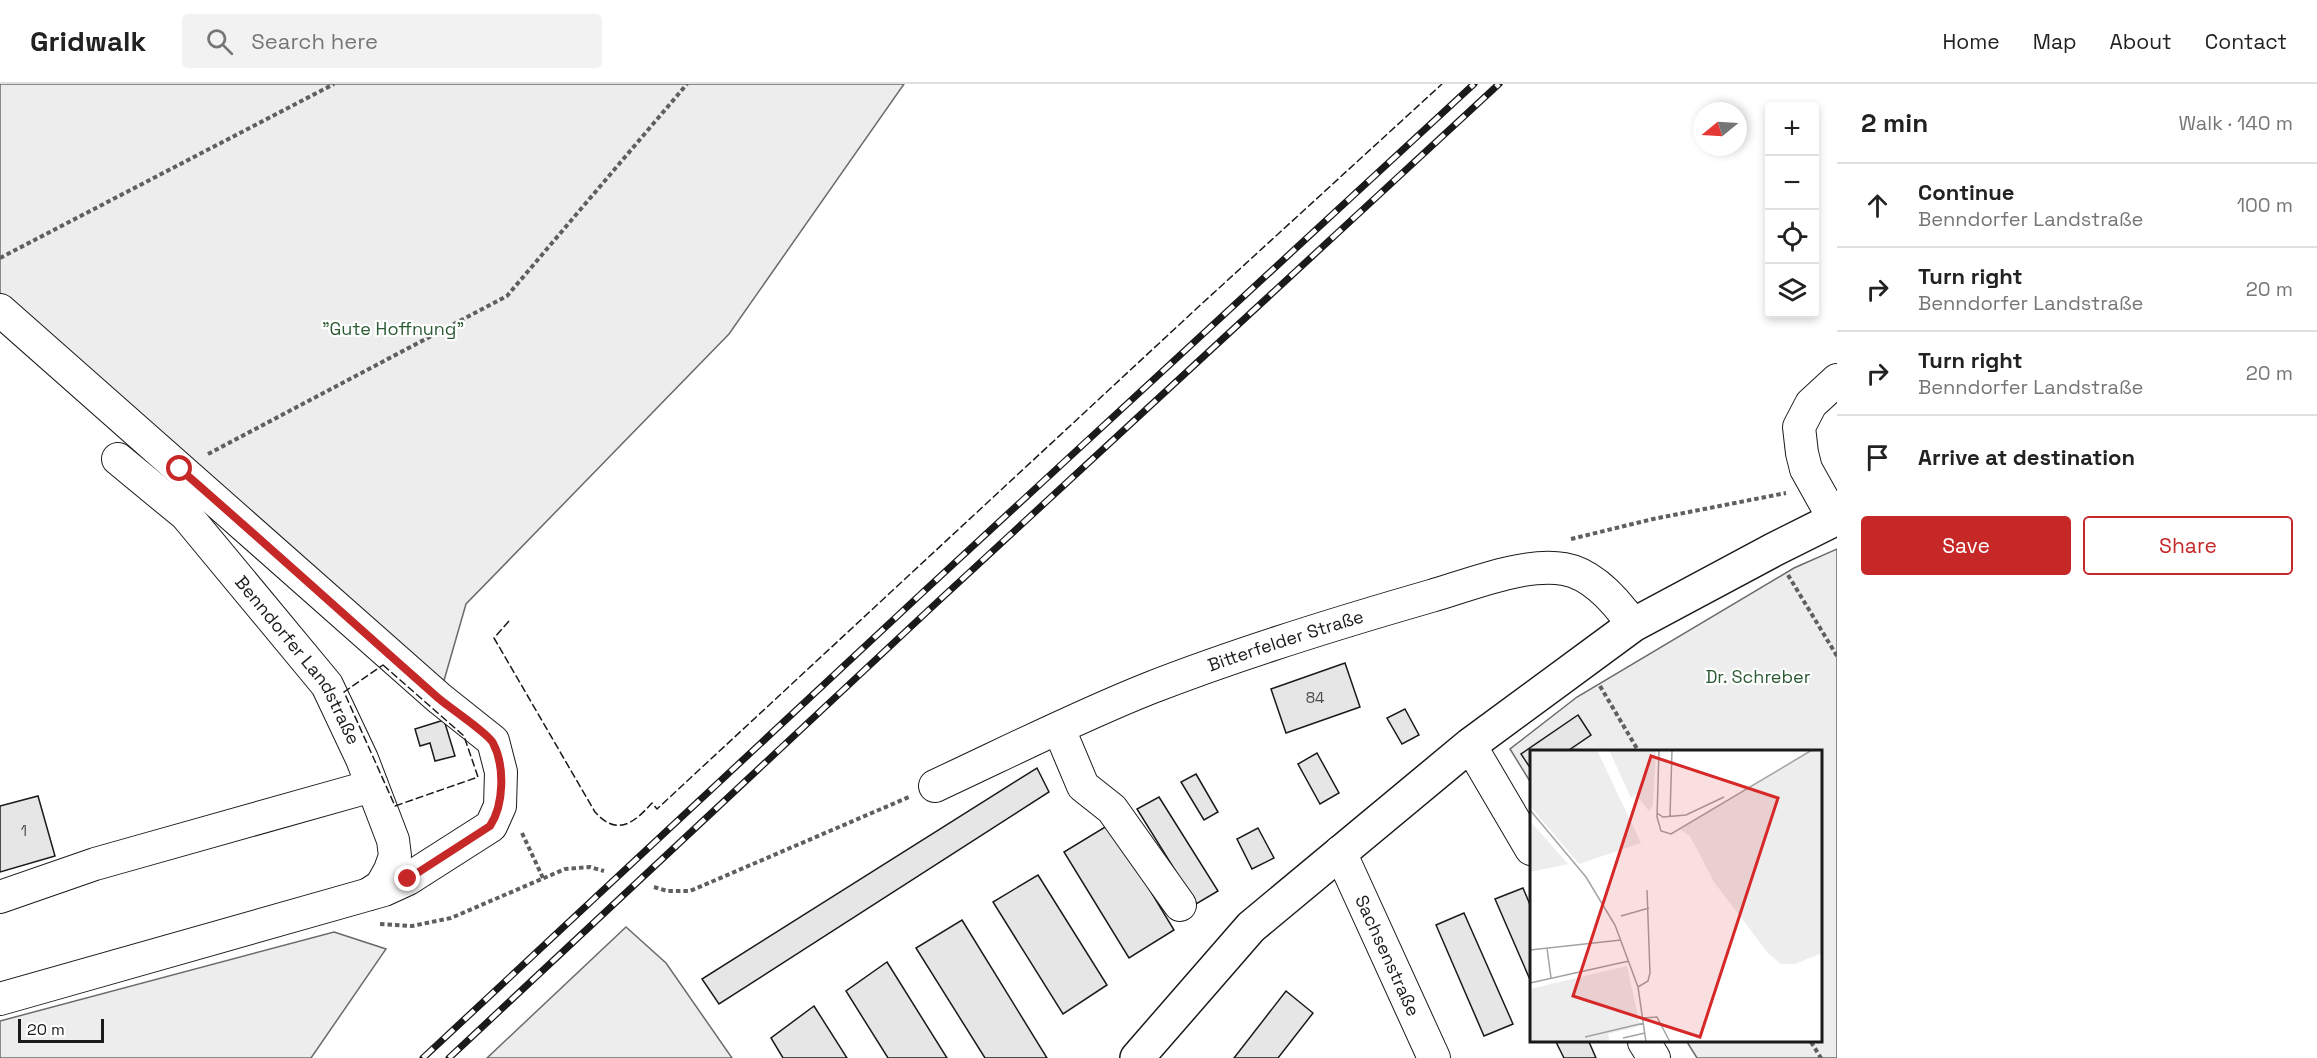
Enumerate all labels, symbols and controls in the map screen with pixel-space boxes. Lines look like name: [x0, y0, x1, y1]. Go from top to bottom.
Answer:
search box: [182, 14, 602, 68]
text: Gridwalk: [30, 23, 146, 59]
icon: search: [203, 25, 236, 58]
text: Search here: [251, 27, 378, 55]
text: Home: [1942, 28, 2000, 55]
text: Map: [2033, 28, 2077, 55]
text: About: [2110, 28, 2172, 55]
text: Contact: [2205, 28, 2287, 55]
north arrow: [1693, 102, 1747, 156]
map controls: [1765, 102, 1819, 318]
button: +: [1765, 102, 1819, 156]
text: 2 min: [1861, 106, 1928, 140]
text: Walk · 140 m: [2179, 110, 2293, 136]
button: −: [1765, 156, 1819, 210]
text: Continue: [1918, 178, 2014, 206]
icon: ahead: [1861, 189, 1894, 222]
text: 100 m: [2237, 192, 2293, 218]
text: Benndorfer Landstraße: [1918, 206, 2143, 232]
button: locate: [1765, 210, 1819, 264]
text: Turn right: [1918, 262, 2023, 290]
button: layers: [1765, 264, 1819, 318]
icon: right: [1861, 273, 1894, 306]
text: 20 m: [2246, 276, 2293, 302]
text: Benndorfer Landstraße: [1918, 290, 2143, 316]
park label: "Gute Hoffnung": [322, 317, 464, 340]
text: Turn right: [1918, 346, 2023, 374]
icon: right: [1861, 357, 1894, 390]
text: 20 m: [2246, 360, 2293, 386]
text: Benndorfer Landstraße: [1918, 374, 2143, 400]
icon: arrive: [1861, 441, 1894, 474]
text: Arrive at destination: [1918, 443, 2135, 471]
route start: [166, 455, 192, 481]
button: Save: [1861, 516, 2071, 575]
button: Share: [2083, 516, 2293, 575]
street label: Benndorfer Landstraße: [230, 571, 365, 748]
street label: Bitterfelder Straße: [1205, 604, 1366, 676]
park label: Dr. Schreber: [1705, 665, 1811, 688]
house number: 84: [1306, 688, 1324, 707]
inset map: [1530, 750, 1822, 1043]
house number: 1: [21, 821, 27, 840]
route end: [394, 865, 420, 891]
street label: Sachsenstraße: [1350, 891, 1425, 1020]
scale bar: [18, 1016, 104, 1044]
text: 20 m: [27, 1019, 65, 1040]

